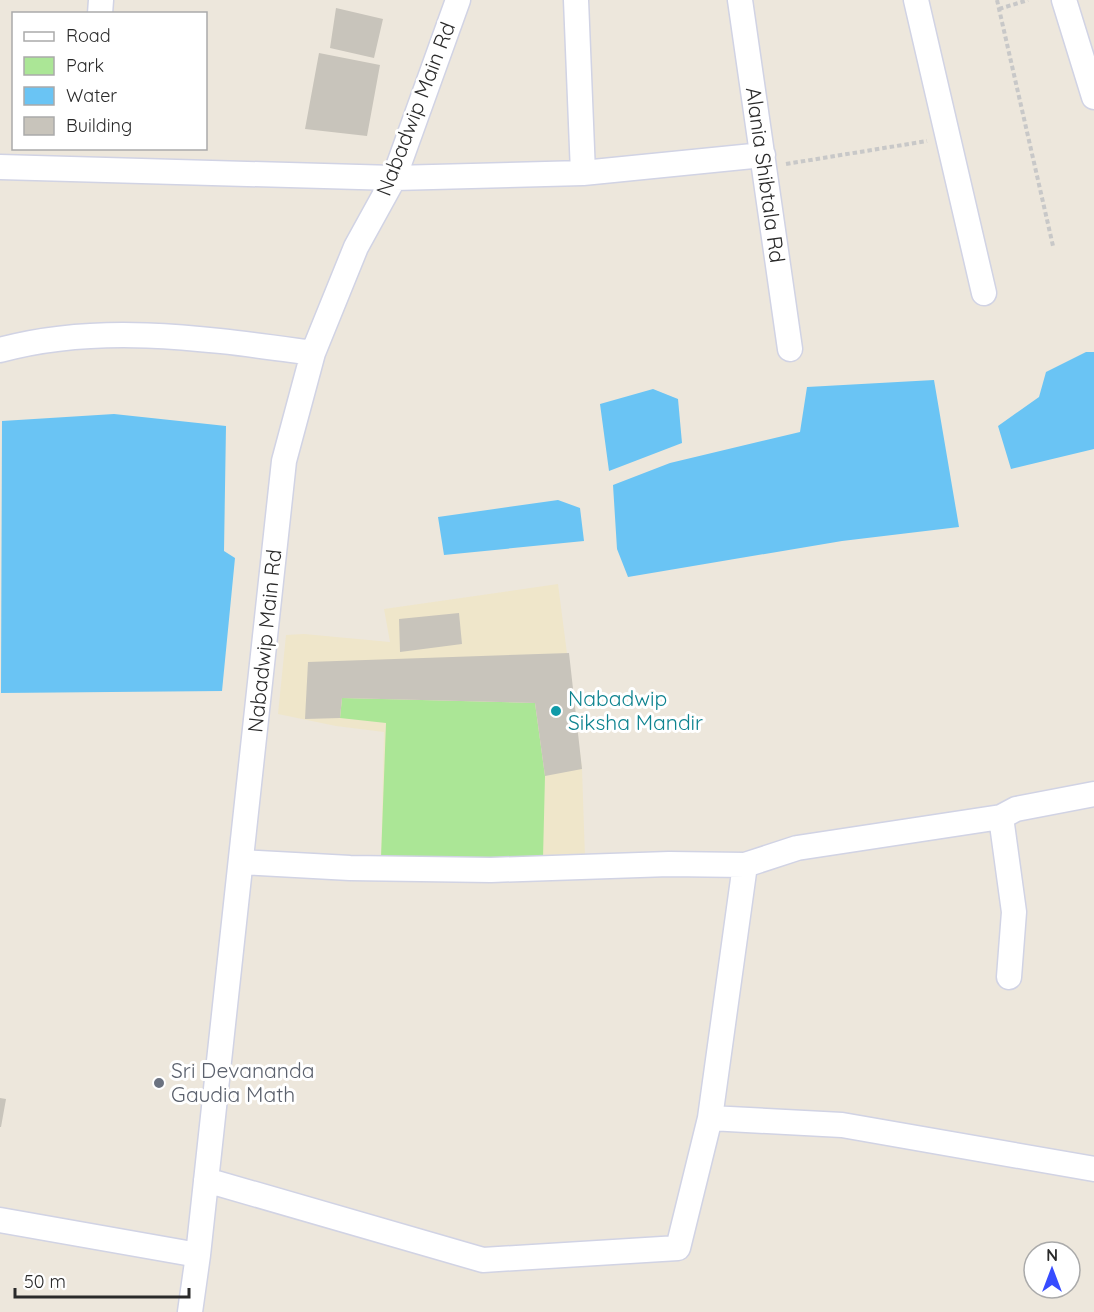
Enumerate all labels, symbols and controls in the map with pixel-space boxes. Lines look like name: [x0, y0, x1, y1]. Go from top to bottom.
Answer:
legend: [12, 12, 207, 150]
street label: Nabadwip Main Rd: [370, 18, 460, 199]
text: Road: [66, 24, 111, 47]
text: Park: [66, 54, 104, 77]
text: Water: [66, 84, 117, 107]
street label: Alania Shibtala Rd: [741, 85, 791, 264]
text: Building: [66, 114, 132, 137]
street label: Nabadwip Main Rd: [241, 548, 287, 734]
place label: Nabadwip Siksha Mandir: [568, 685, 703, 735]
marker: Nabadwip Siksha Mandir: [549, 704, 563, 718]
place label: Sri Devananda Gaudia Math: [171, 1057, 314, 1107]
marker: Sri Devananda Gaudia Math: [152, 1076, 166, 1090]
north arrow: [1022, 1240, 1082, 1300]
text: N: [1046, 1245, 1058, 1265]
scale bar: [15, 1261, 189, 1299]
text: 50 m: [24, 1270, 66, 1293]

